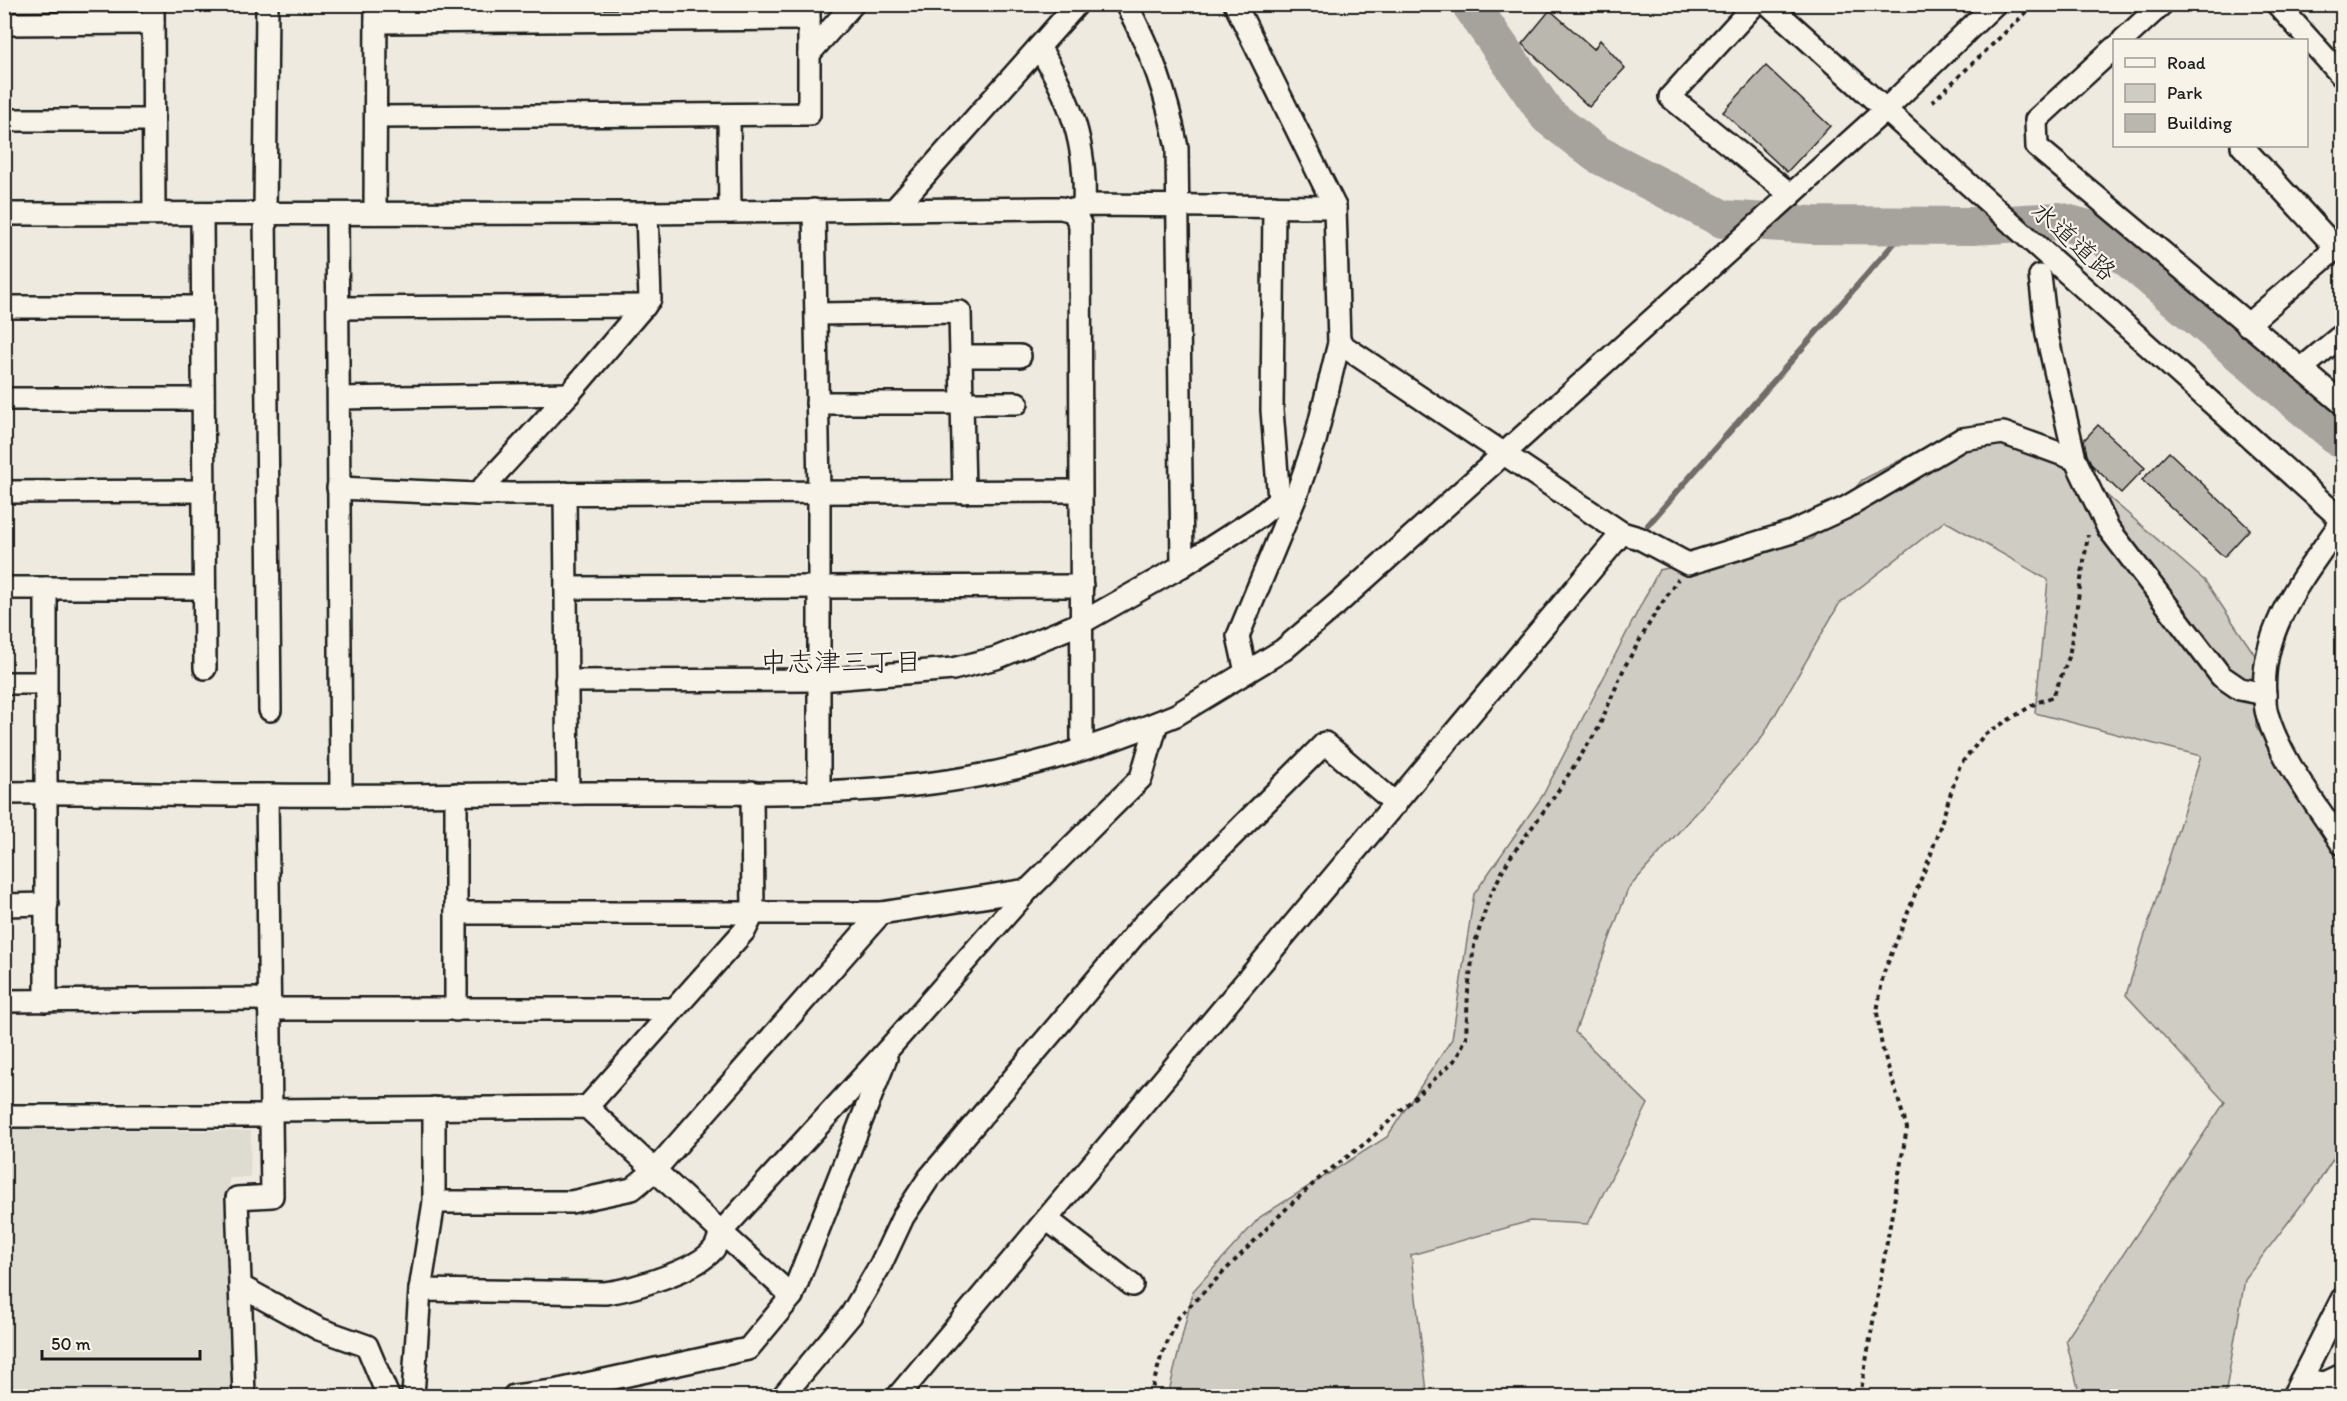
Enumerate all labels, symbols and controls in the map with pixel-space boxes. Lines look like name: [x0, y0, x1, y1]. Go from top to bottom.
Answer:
legend: [2113, 39, 2308, 147]
text: Road: [2167, 52, 2206, 74]
text: Park: [2167, 82, 2202, 104]
text: Building: [2167, 112, 2233, 134]
street label: 水道道路: [2025, 194, 2123, 288]
district label: 中志津三丁目: [760, 645, 922, 678]
scale bar: [42, 1323, 200, 1361]
text: 50 m: [51, 1333, 91, 1355]

